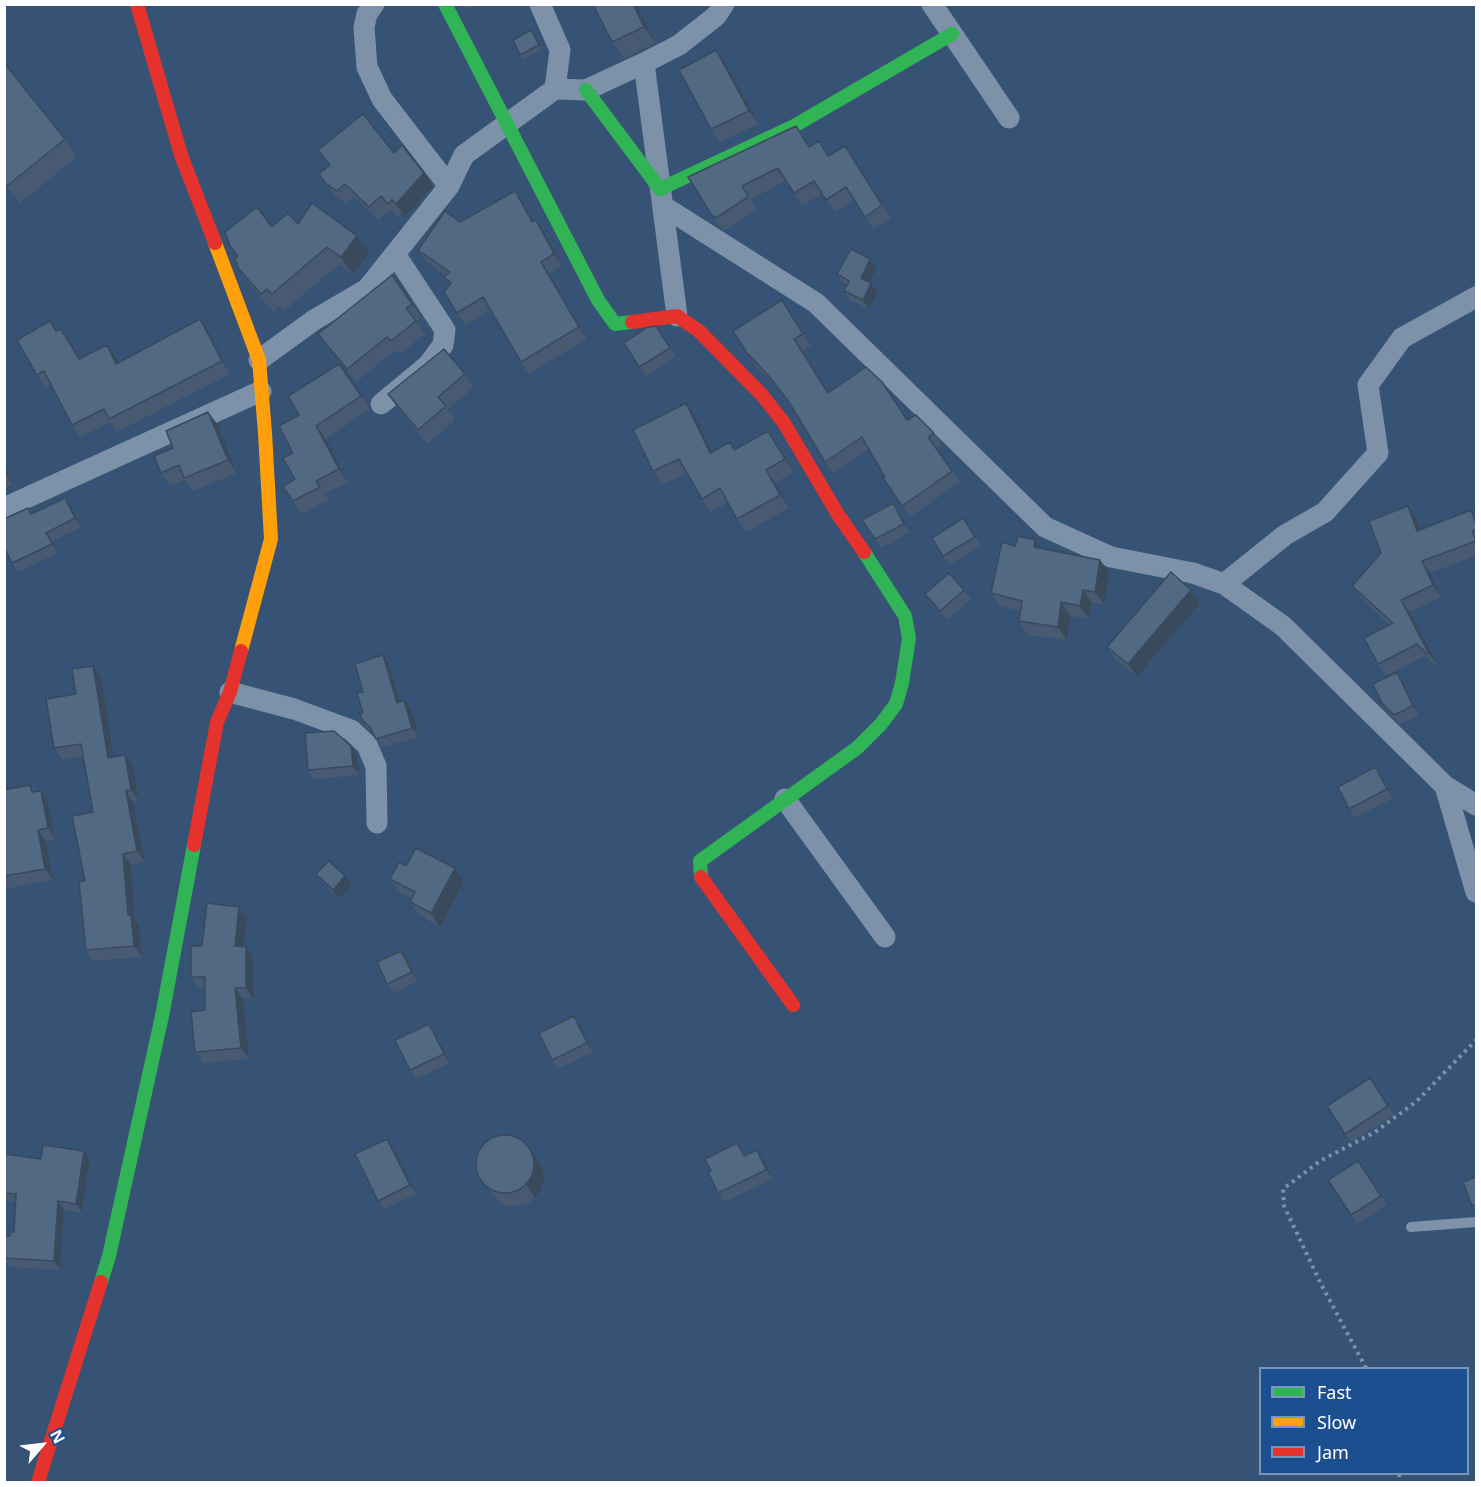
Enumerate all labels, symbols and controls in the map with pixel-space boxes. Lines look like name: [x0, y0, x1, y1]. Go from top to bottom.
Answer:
legend: [1259, 1367, 1469, 1475]
text: Fast: [1317, 1380, 1352, 1404]
text: Slow: [1317, 1410, 1356, 1434]
north arrow: [12, 1415, 72, 1475]
text: N: [45, 1426, 71, 1447]
text: Jam: [1317, 1440, 1349, 1464]

